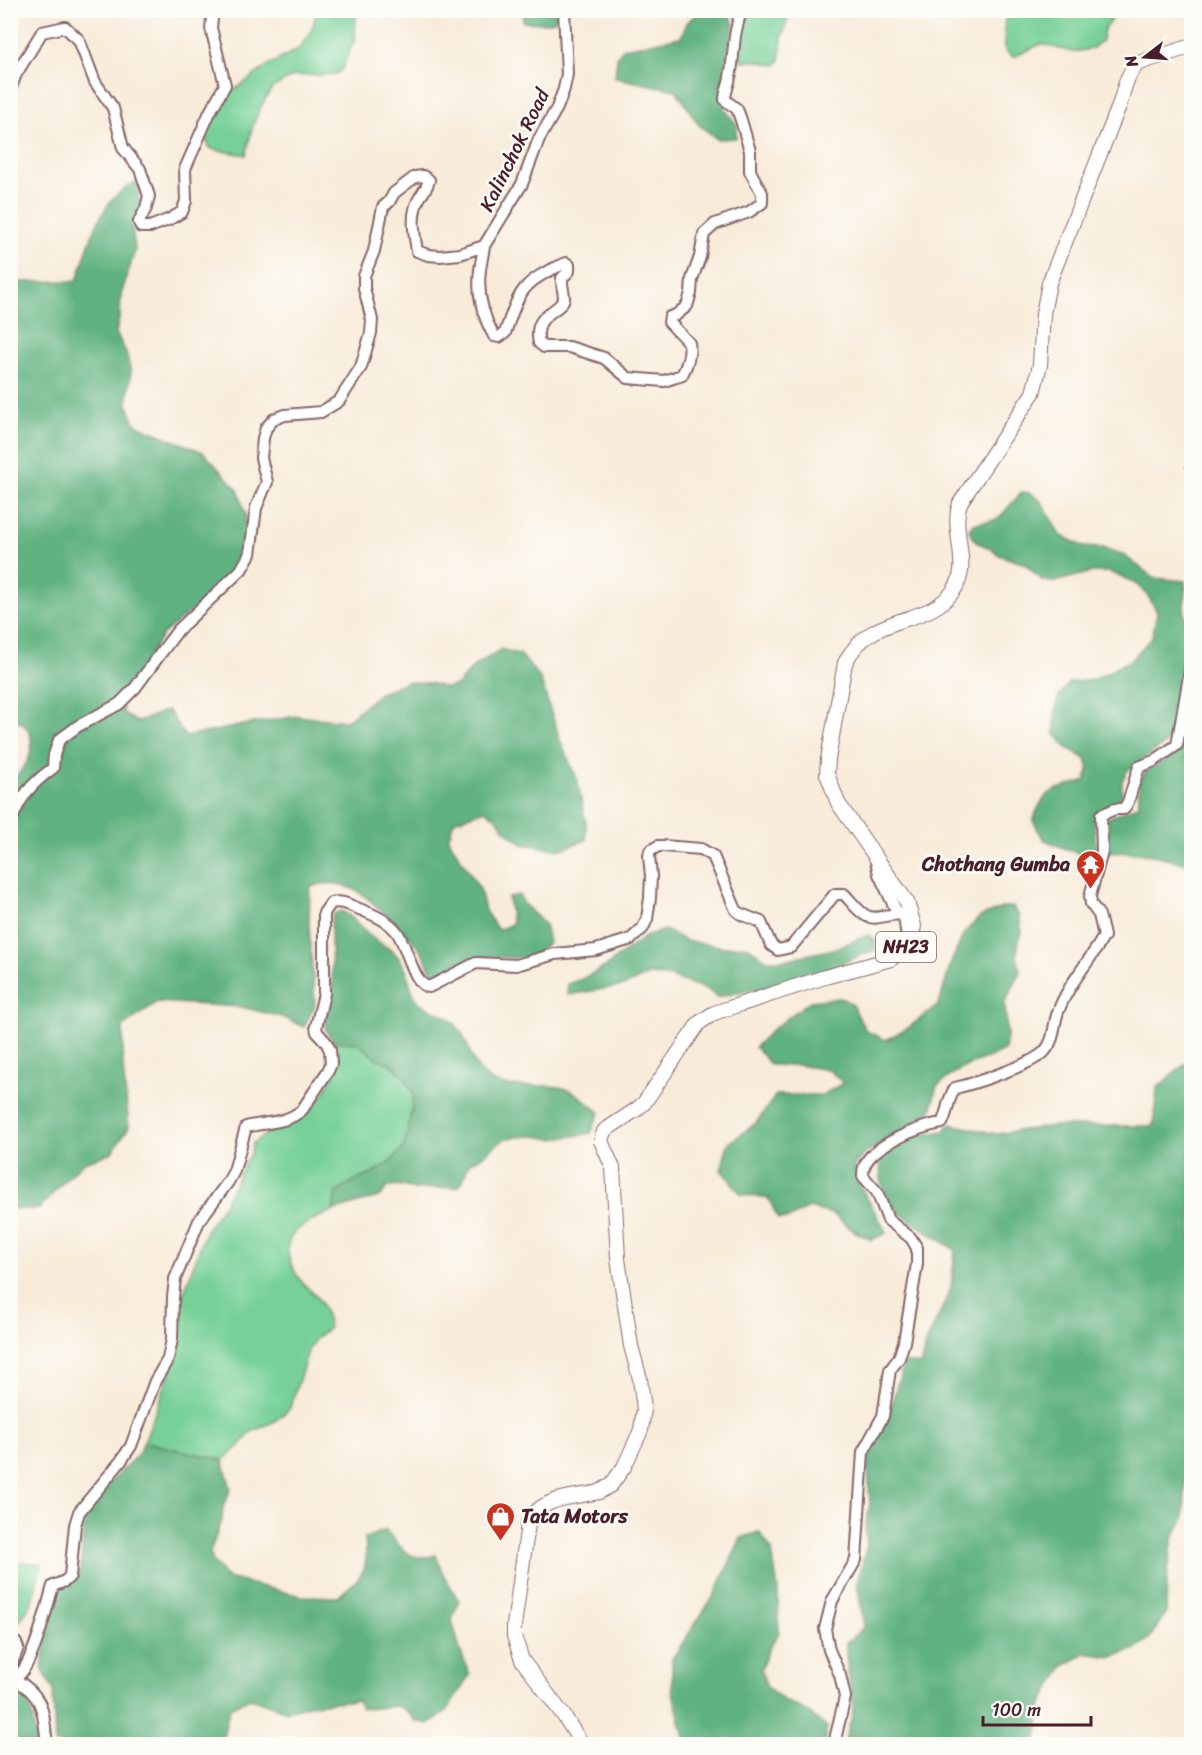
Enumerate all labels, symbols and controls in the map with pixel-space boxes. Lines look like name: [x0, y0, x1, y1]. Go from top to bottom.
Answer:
north arrow: [1115, 27, 1175, 87]
text: N: [1115, 51, 1147, 72]
street label: Kalinchok Road: [470, 81, 560, 218]
place label: Chothang Gumba: [921, 847, 1070, 882]
temple icon: Chothang Gumba: [1075, 848, 1107, 890]
road number: NH23: [876, 932, 936, 962]
place label: Tata Motors: [521, 1499, 628, 1534]
shop icon: Tata Motors: [484, 1500, 516, 1542]
scale bar: [983, 1689, 1091, 1727]
text: 100 m: [992, 1694, 1041, 1726]

